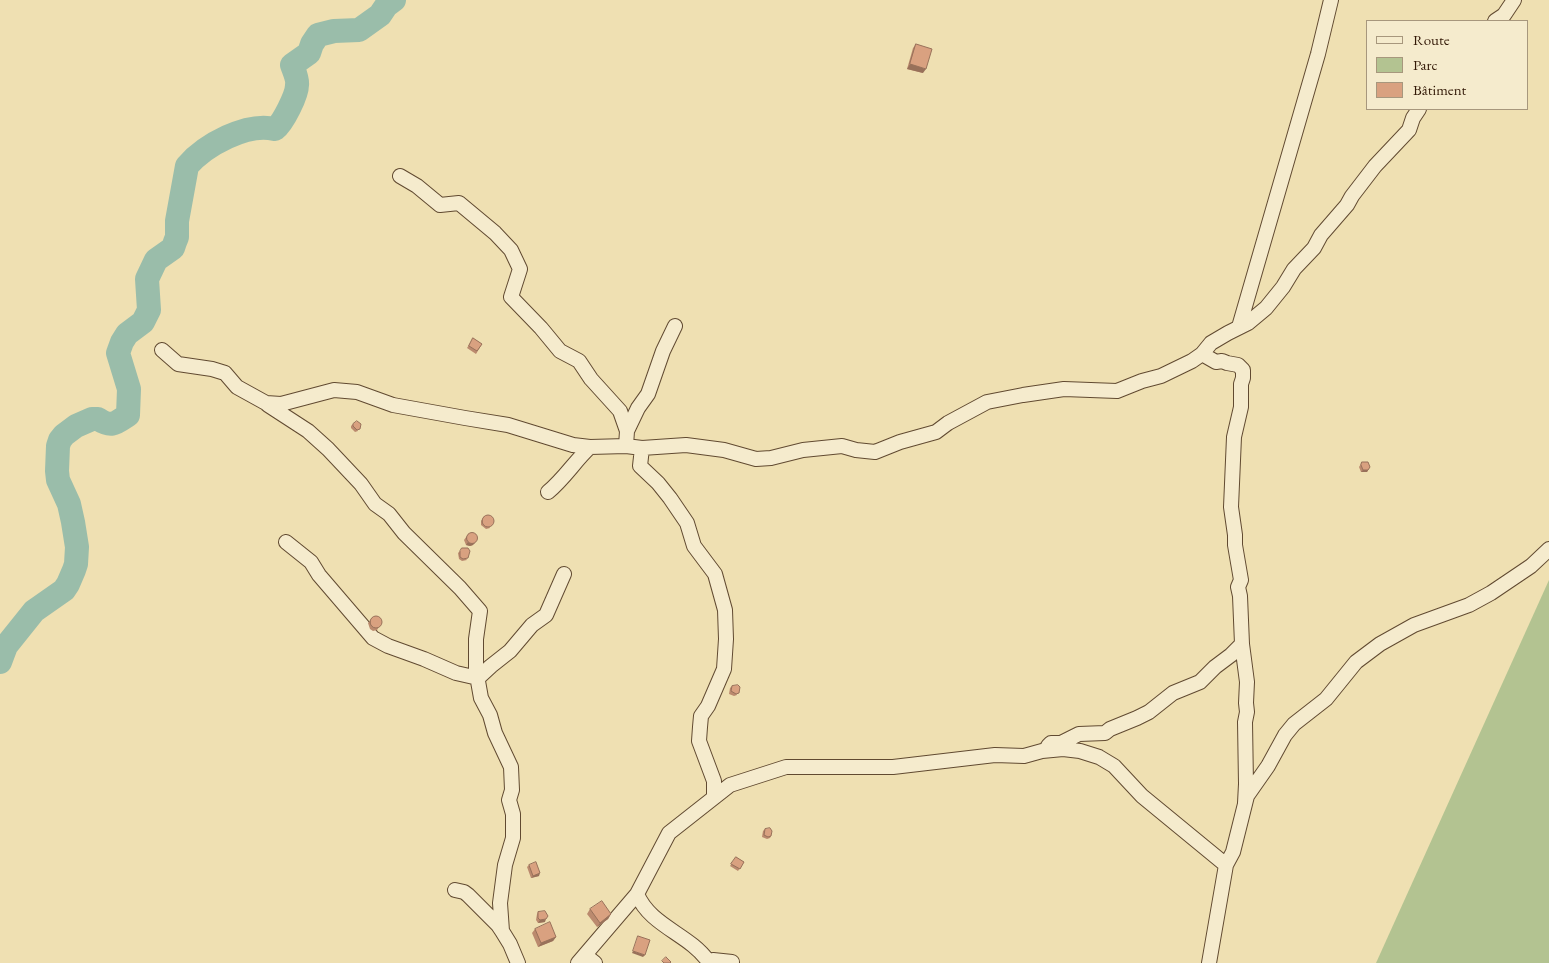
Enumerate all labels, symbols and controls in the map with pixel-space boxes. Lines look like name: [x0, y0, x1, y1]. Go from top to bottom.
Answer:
legend: [1366, 20, 1529, 110]
text: Route: [1413, 30, 1450, 49]
text: Parc: [1413, 55, 1438, 74]
text: Bâtiment: [1413, 80, 1466, 99]

